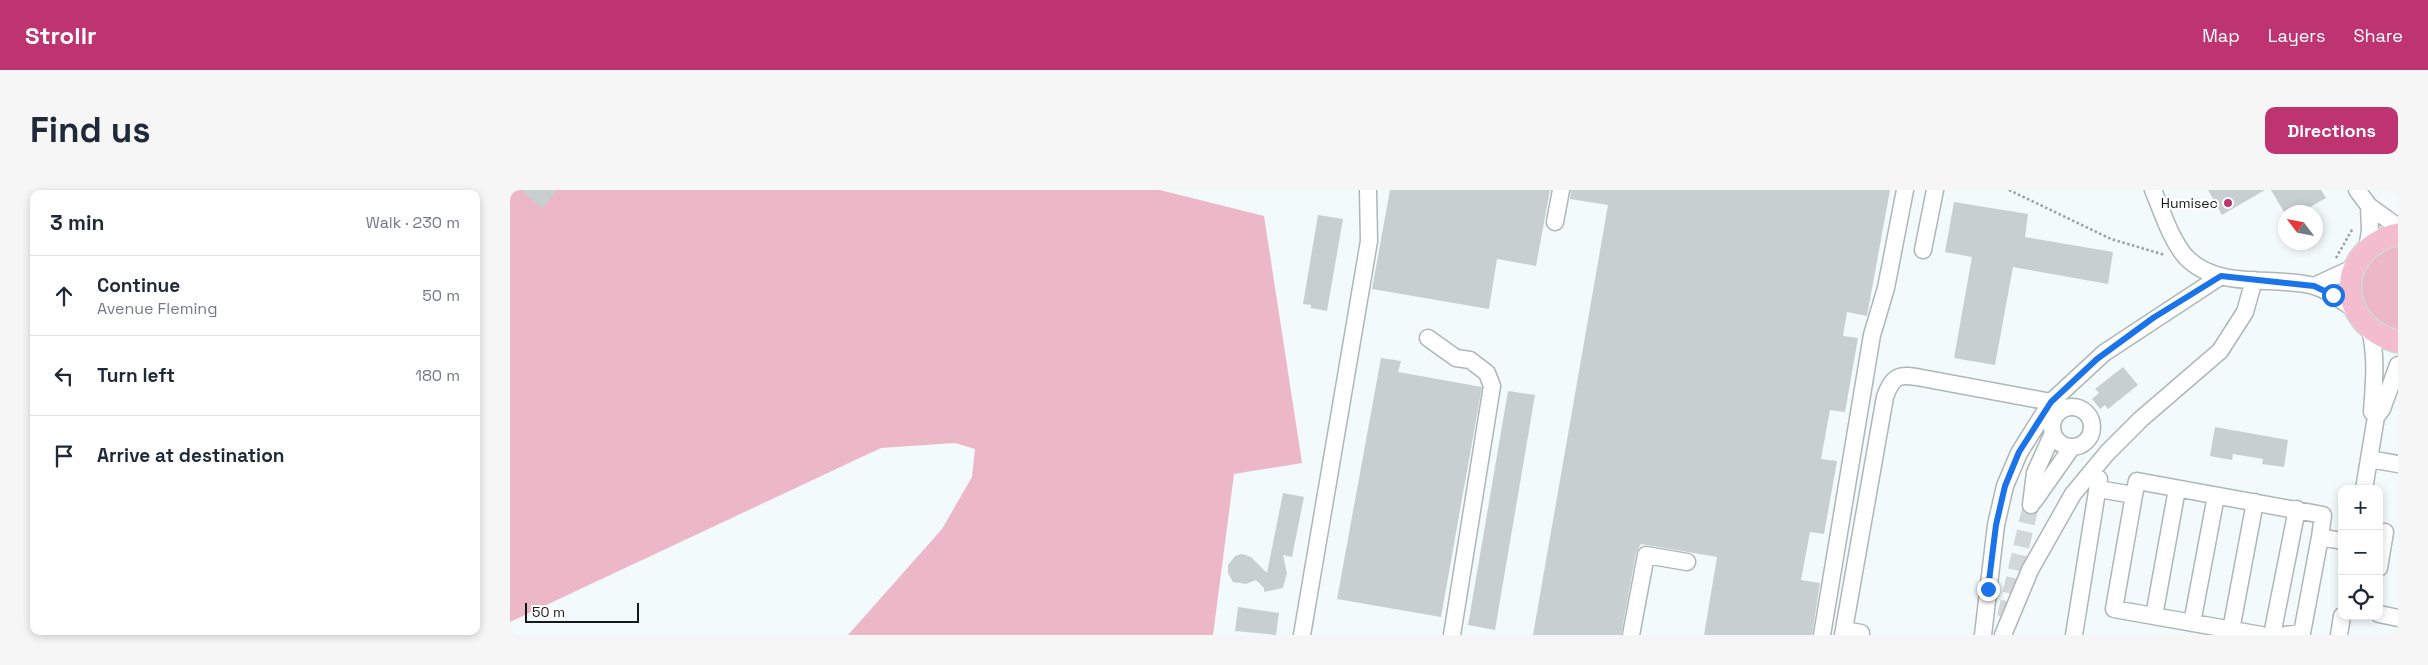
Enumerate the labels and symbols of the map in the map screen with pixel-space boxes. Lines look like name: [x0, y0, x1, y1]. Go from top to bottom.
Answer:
place label: Humisec: [2161, 194, 2218, 212]
marker: Humisec: [2222, 197, 2234, 209]
north arrow: [2278, 205, 2323, 250]
route start: [2322, 284, 2345, 307]
route end: [1977, 578, 2000, 601]
scale bar: [525, 600, 639, 623]

